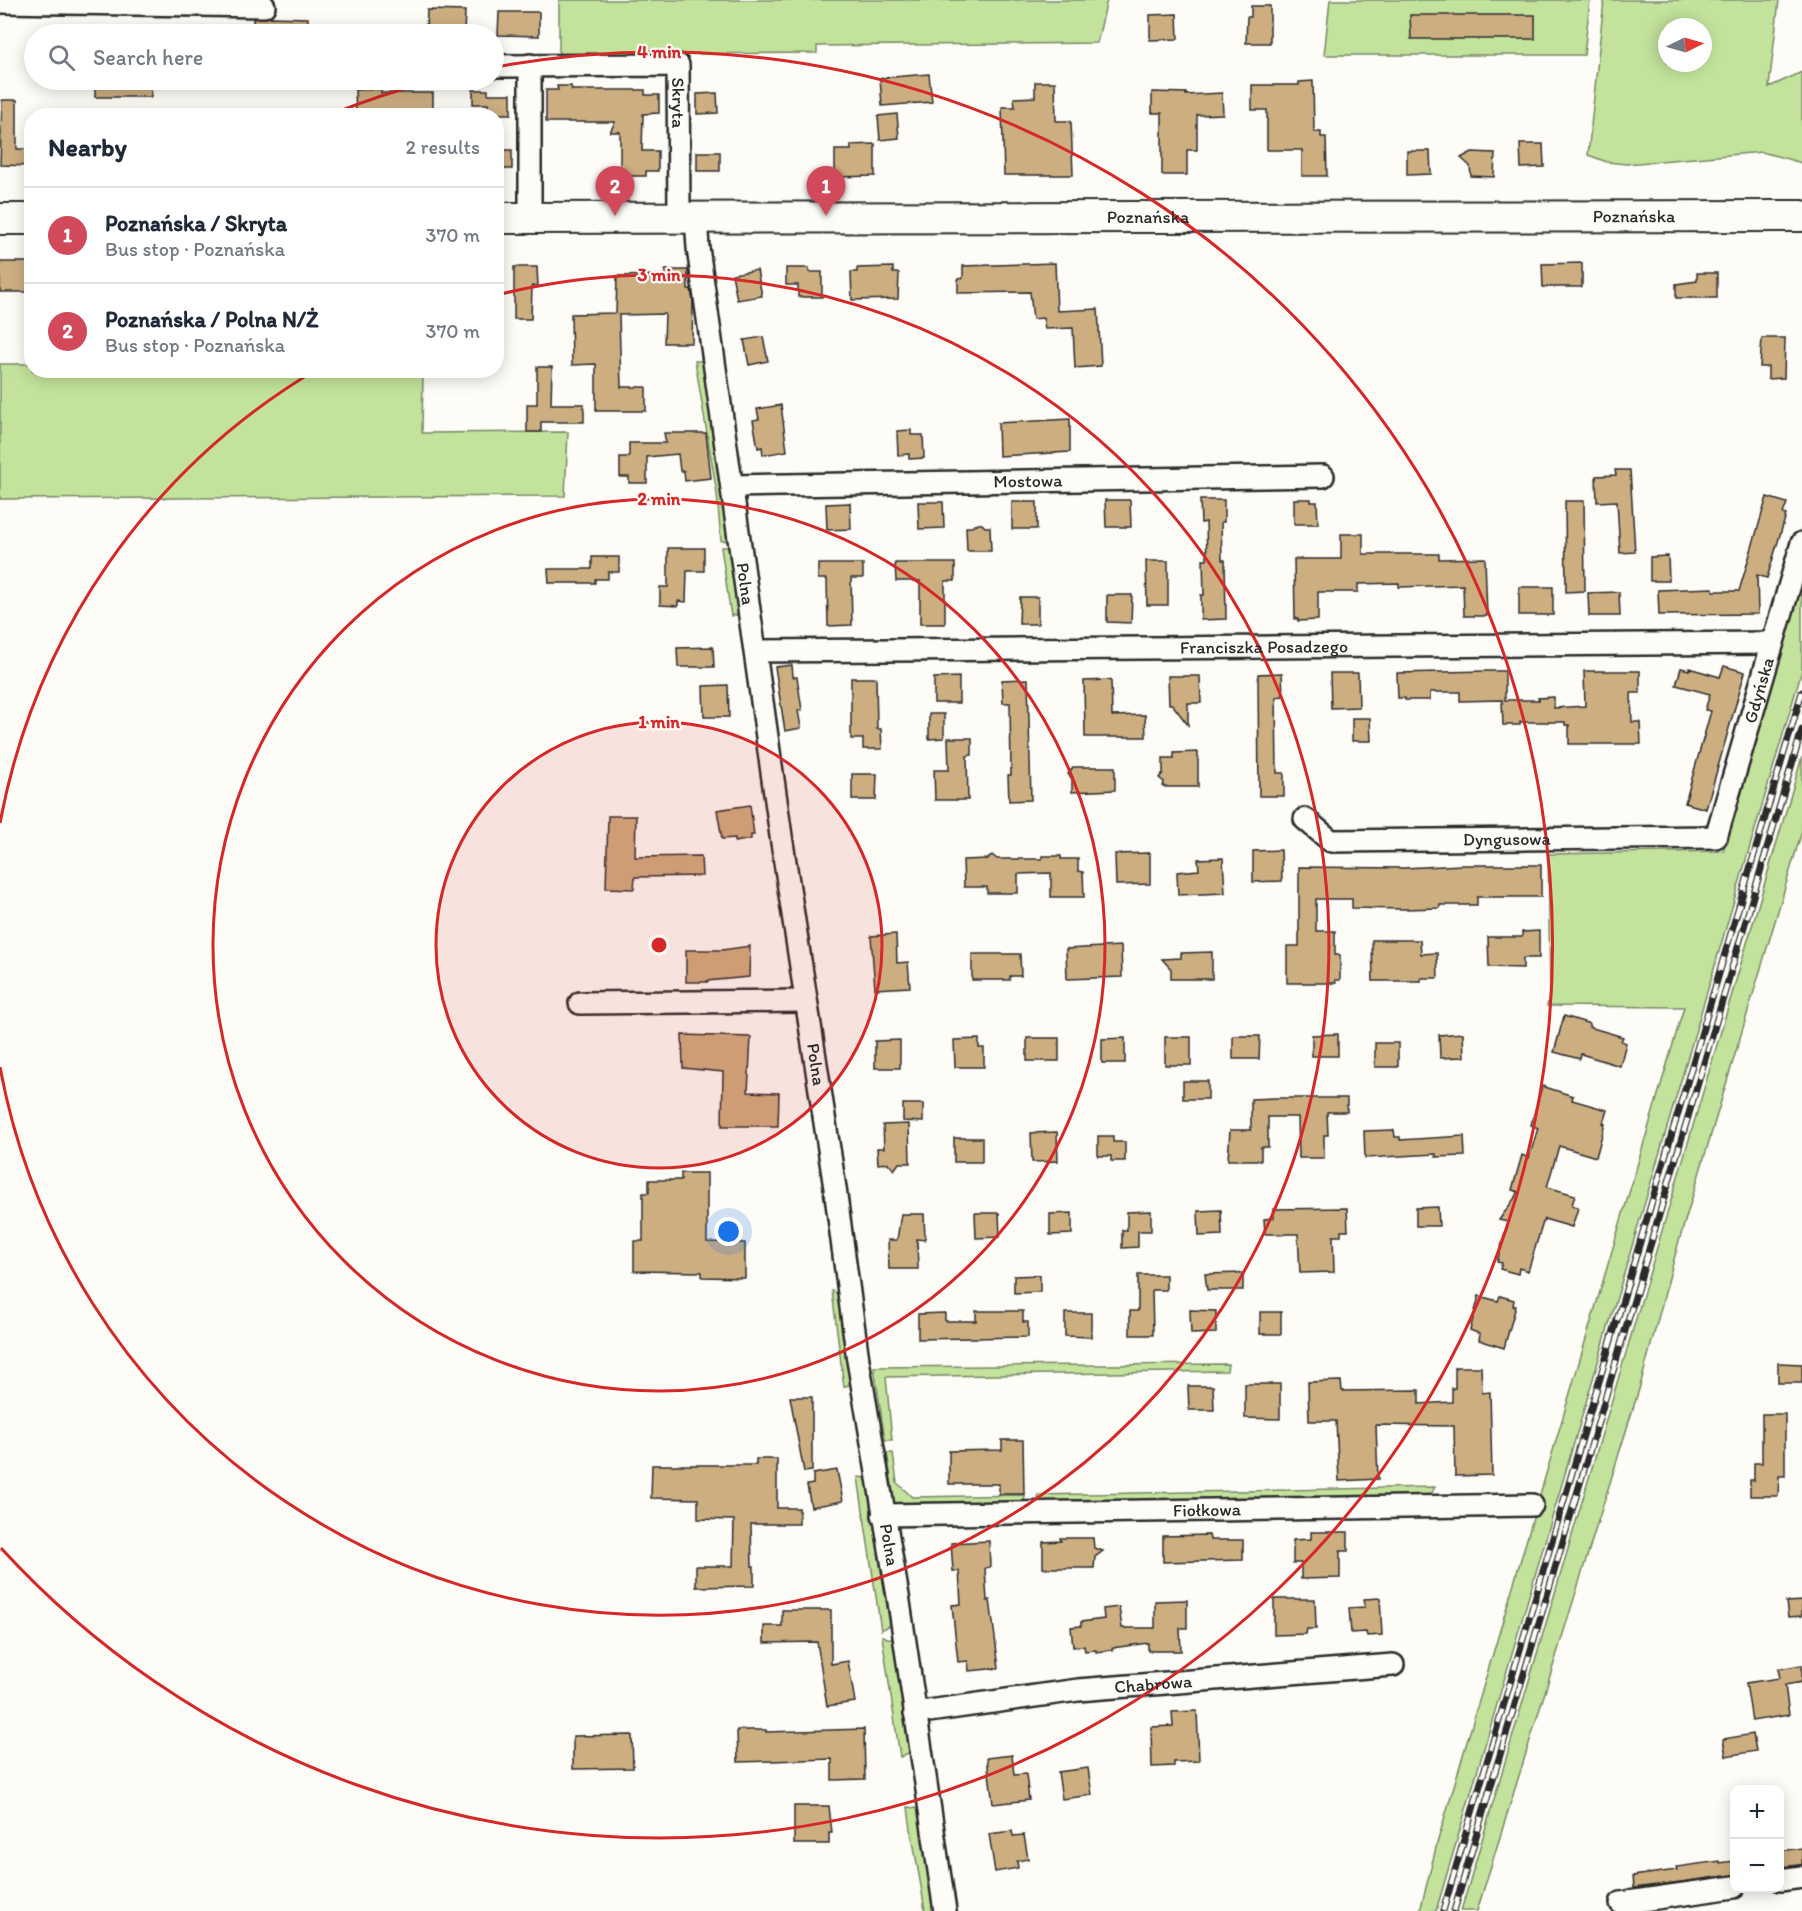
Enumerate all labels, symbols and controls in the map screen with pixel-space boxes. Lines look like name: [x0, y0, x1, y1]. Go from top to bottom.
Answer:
north arrow: [1658, 18, 1712, 72]
search box: [24, 24, 504, 90]
icon: search: [45, 41, 78, 74]
text: 4 min: [637, 41, 682, 63]
text: Search here: [93, 44, 203, 71]
street label: Skryta: [667, 77, 689, 129]
text: Nearby: [48, 131, 127, 163]
text: 2 results: [406, 135, 480, 159]
pin: 2: [596, 166, 634, 216]
pin: 1: [806, 166, 846, 216]
street label: Poznańska: [1593, 205, 1676, 227]
street label: Poznańska: [1107, 206, 1190, 228]
text: Poznańska / Skryta: [105, 210, 287, 237]
text: 1: [63, 223, 72, 247]
text: 370 m: [426, 223, 480, 247]
text: Bus stop · Poznańska: [105, 237, 285, 261]
text: 3 min: [637, 264, 681, 286]
text: Poznańska / Polna N/Ż: [105, 306, 319, 333]
text: 2: [62, 319, 73, 343]
text: 370 m: [426, 319, 480, 343]
text: Bus stop · Poznańska: [105, 333, 285, 357]
street label: Mostowa: [993, 469, 1063, 493]
text: 2 min: [638, 488, 681, 510]
street label: Polna: [732, 561, 759, 606]
street label: Franciszka Posadzego: [1180, 635, 1348, 659]
street label: Gdyńska: [1739, 654, 1779, 726]
text: 1 min: [638, 711, 680, 733]
street label: Dyngusowa: [1463, 828, 1552, 851]
centre of rings: [649, 935, 669, 955]
street label: Polna: [802, 1042, 830, 1087]
your location: [714, 1217, 743, 1246]
street label: Fiołkowa: [1173, 1498, 1242, 1522]
street label: Polna: [875, 1522, 904, 1568]
street label: Chabrowa: [1113, 1670, 1194, 1698]
map controls: [1730, 1785, 1784, 1893]
button: +: [1730, 1785, 1784, 1839]
button: −: [1730, 1839, 1784, 1893]

